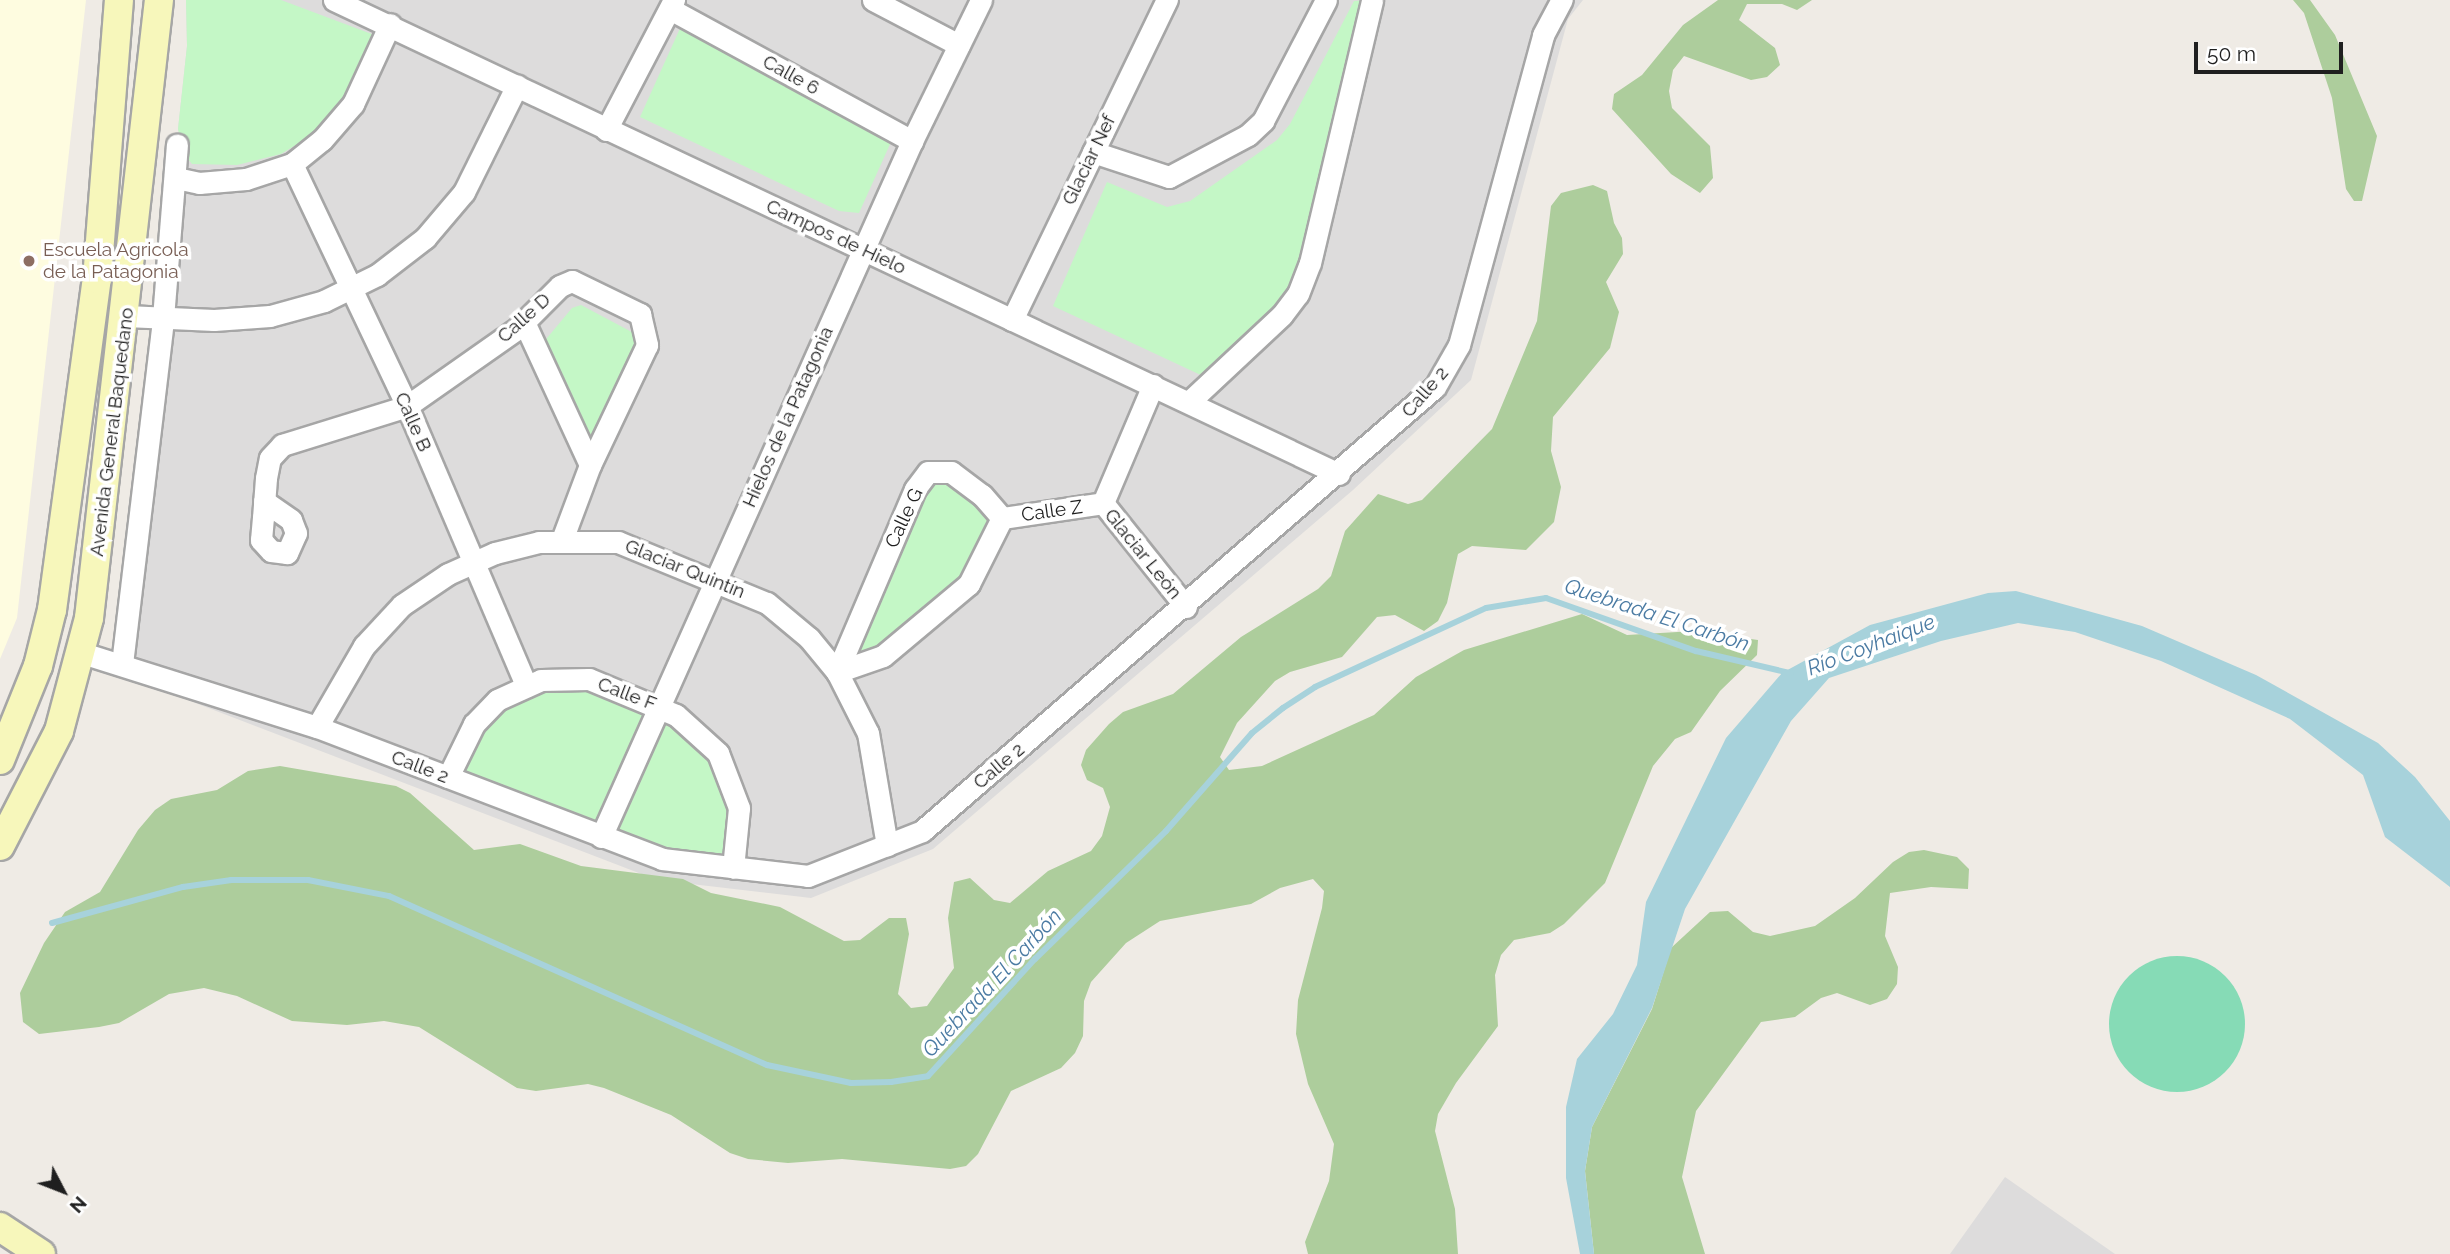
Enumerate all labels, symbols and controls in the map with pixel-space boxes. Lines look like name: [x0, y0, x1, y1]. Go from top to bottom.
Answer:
scale bar: [2198, 28, 2347, 72]
text: 50 m: [2207, 41, 2256, 66]
street label: Calle 6: [759, 50, 823, 100]
street label: Glaciar Nef: [1057, 111, 1121, 209]
street label: Campos de Hielo: [763, 195, 909, 279]
place label: Escuela Agricola de la Patagonia: [43, 239, 189, 283]
marker: Escuela Agricola de la Patagonia: [21, 253, 37, 269]
street label: Calle D: [493, 288, 555, 348]
street label: Avenida General Baquedano: [85, 306, 139, 558]
street label: Hielos de la Patagonia: [738, 323, 838, 511]
street label: Calle 2: [1397, 362, 1453, 422]
street label: Calle B: [390, 389, 436, 455]
street label: Calle G: [880, 484, 928, 552]
street label: Calle Z: [1020, 495, 1084, 527]
street label: Glaciar León: [1100, 504, 1186, 604]
street label: Glaciar Quintín: [621, 534, 749, 604]
water label: Quebrada El Carbón: [1561, 573, 1753, 657]
water label: Río Coyhaique: [1804, 609, 1938, 681]
street label: Calle F: [594, 672, 660, 716]
street label: Calle 2: [969, 738, 1029, 794]
street label: Calle 2: [388, 746, 452, 788]
water label: Quebrada El Carbón: [917, 904, 1067, 1062]
north arrow: [28, 1156, 98, 1226]
text: N: [66, 1192, 92, 1218]

